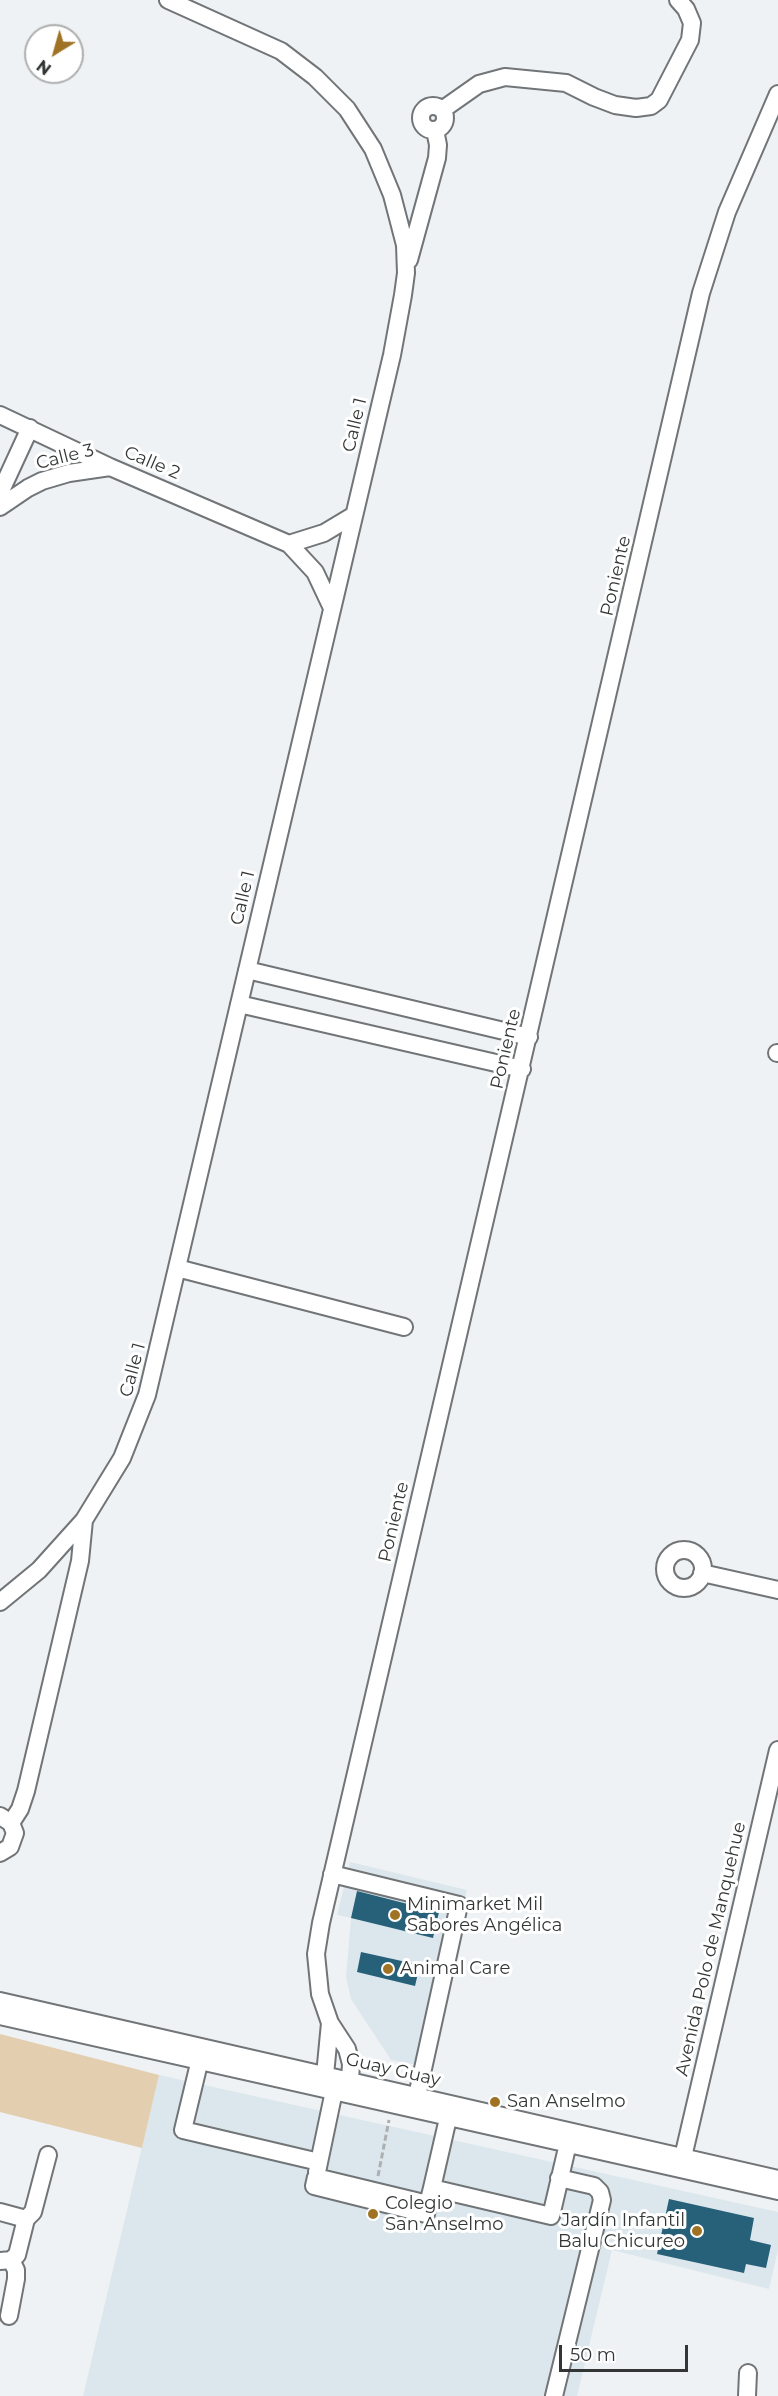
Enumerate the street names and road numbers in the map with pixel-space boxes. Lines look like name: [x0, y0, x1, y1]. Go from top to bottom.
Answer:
street label: Calle 1: [338, 396, 372, 454]
street label: Calle 3: [34, 439, 96, 475]
street label: Calle 2: [121, 442, 183, 484]
street label: Poniente: [596, 534, 636, 618]
street label: Calle 1: [226, 869, 260, 927]
street label: Poniente: [486, 1007, 526, 1091]
street label: Calle 1: [115, 1341, 151, 1399]
street label: Poniente: [374, 1480, 414, 1564]
street label: Avenida Polo de Manquehue: [671, 1820, 751, 2078]
street label: Guay Guay: [343, 2049, 443, 2091]

